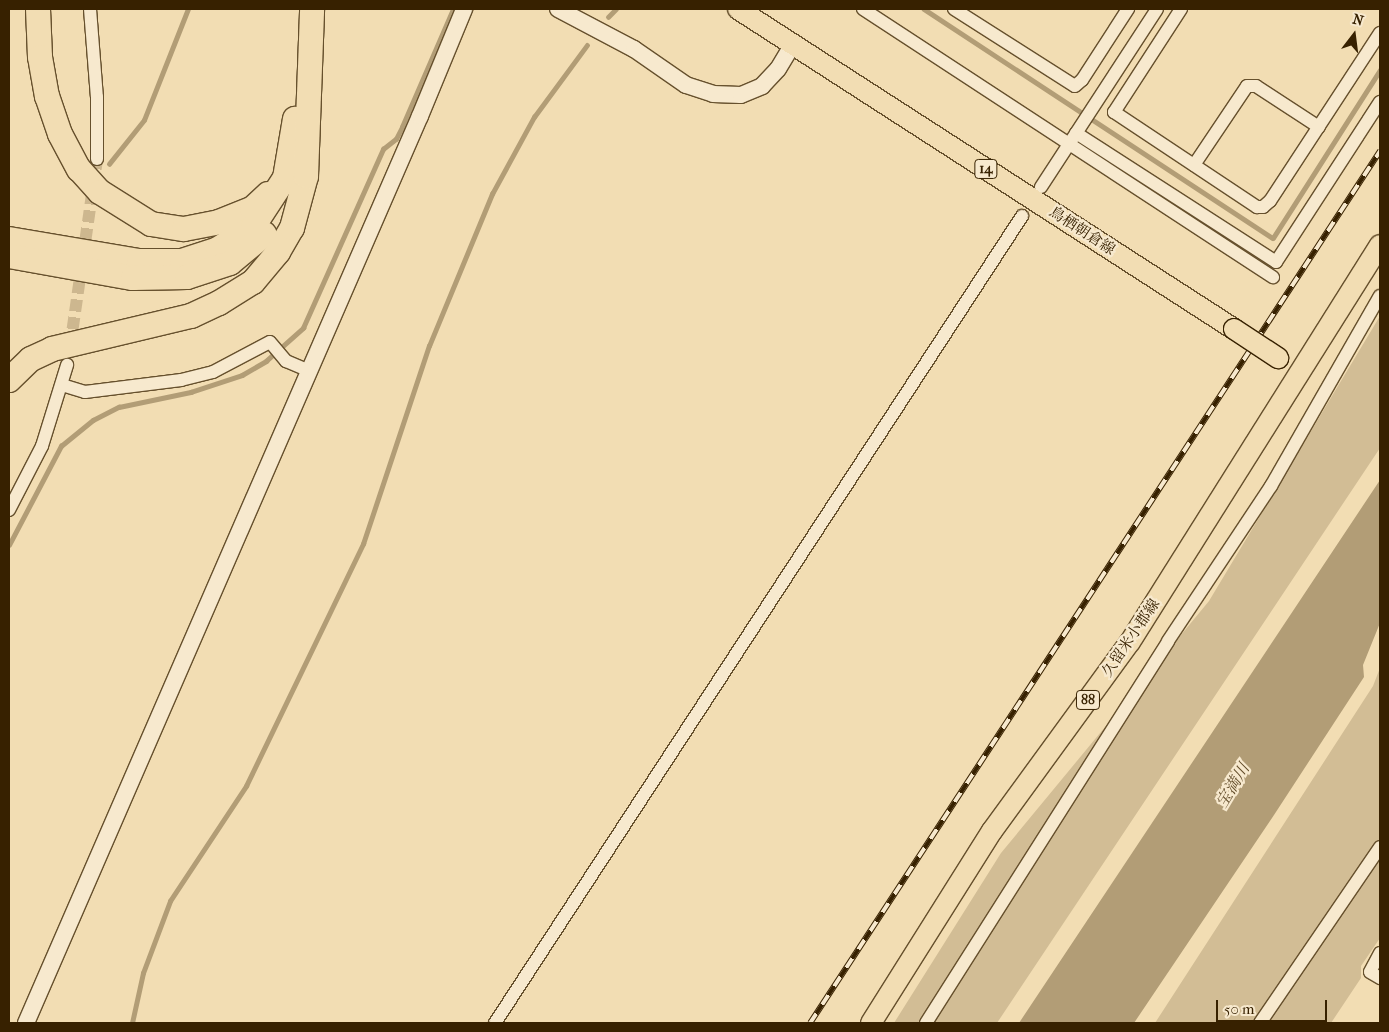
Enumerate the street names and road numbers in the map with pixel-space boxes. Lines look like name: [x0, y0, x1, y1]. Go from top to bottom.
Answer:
road number: 14: [974, 157, 998, 180]
street label: 鳥栖朝倉線: [1046, 203, 1118, 259]
street label: 久留米小郡線: [1098, 596, 1164, 680]
road number: 88: [1076, 688, 1100, 712]

